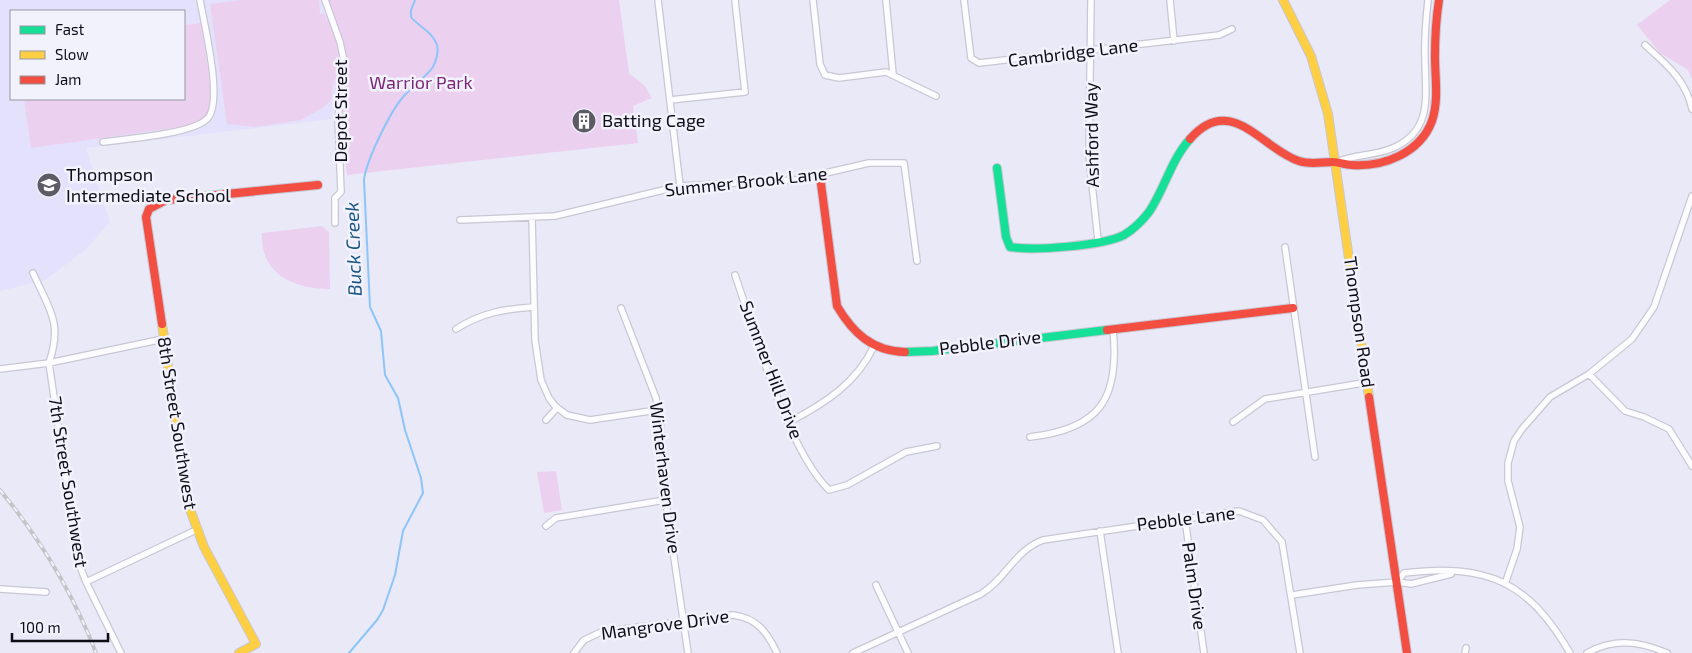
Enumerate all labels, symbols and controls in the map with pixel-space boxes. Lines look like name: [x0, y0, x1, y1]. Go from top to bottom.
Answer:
legend: [10, 10, 185, 100]
text: Fast: [55, 20, 85, 38]
street label: Cambridge Lane: [1006, 33, 1139, 71]
text: Slow: [55, 45, 89, 63]
street label: Depot Street: [329, 59, 351, 163]
text: Jam: [55, 70, 81, 88]
park label: Warrior Park: [369, 71, 473, 93]
street label: Ashford Way: [1079, 82, 1103, 188]
building icon: Batting Cage: [571, 108, 597, 134]
place label: Batting Cage: [602, 109, 706, 131]
street label: Summer Brook Lane: [664, 162, 828, 200]
place label: Thompson Intermediate School: [66, 163, 231, 206]
school or university icon: Thompson Intermediate School: [36, 172, 62, 198]
water label: Buck Creek: [339, 201, 366, 297]
street label: Thompson Road: [1340, 255, 1380, 389]
street label: Summer Hill Drive: [736, 298, 808, 442]
street label: Pebble Drive: [938, 325, 1042, 359]
street label: 8th Street Southwest: [153, 335, 203, 511]
street label: 7th Street Southwest: [45, 395, 93, 569]
street label: Winterhaven Drive: [646, 401, 686, 555]
street label: Pebble Lane: [1135, 501, 1236, 535]
street label: Palm Drive: [1178, 541, 1212, 631]
street label: Mangrove Drive: [599, 604, 730, 644]
scale bar: [12, 610, 109, 642]
text: 100 m: [20, 618, 61, 636]

